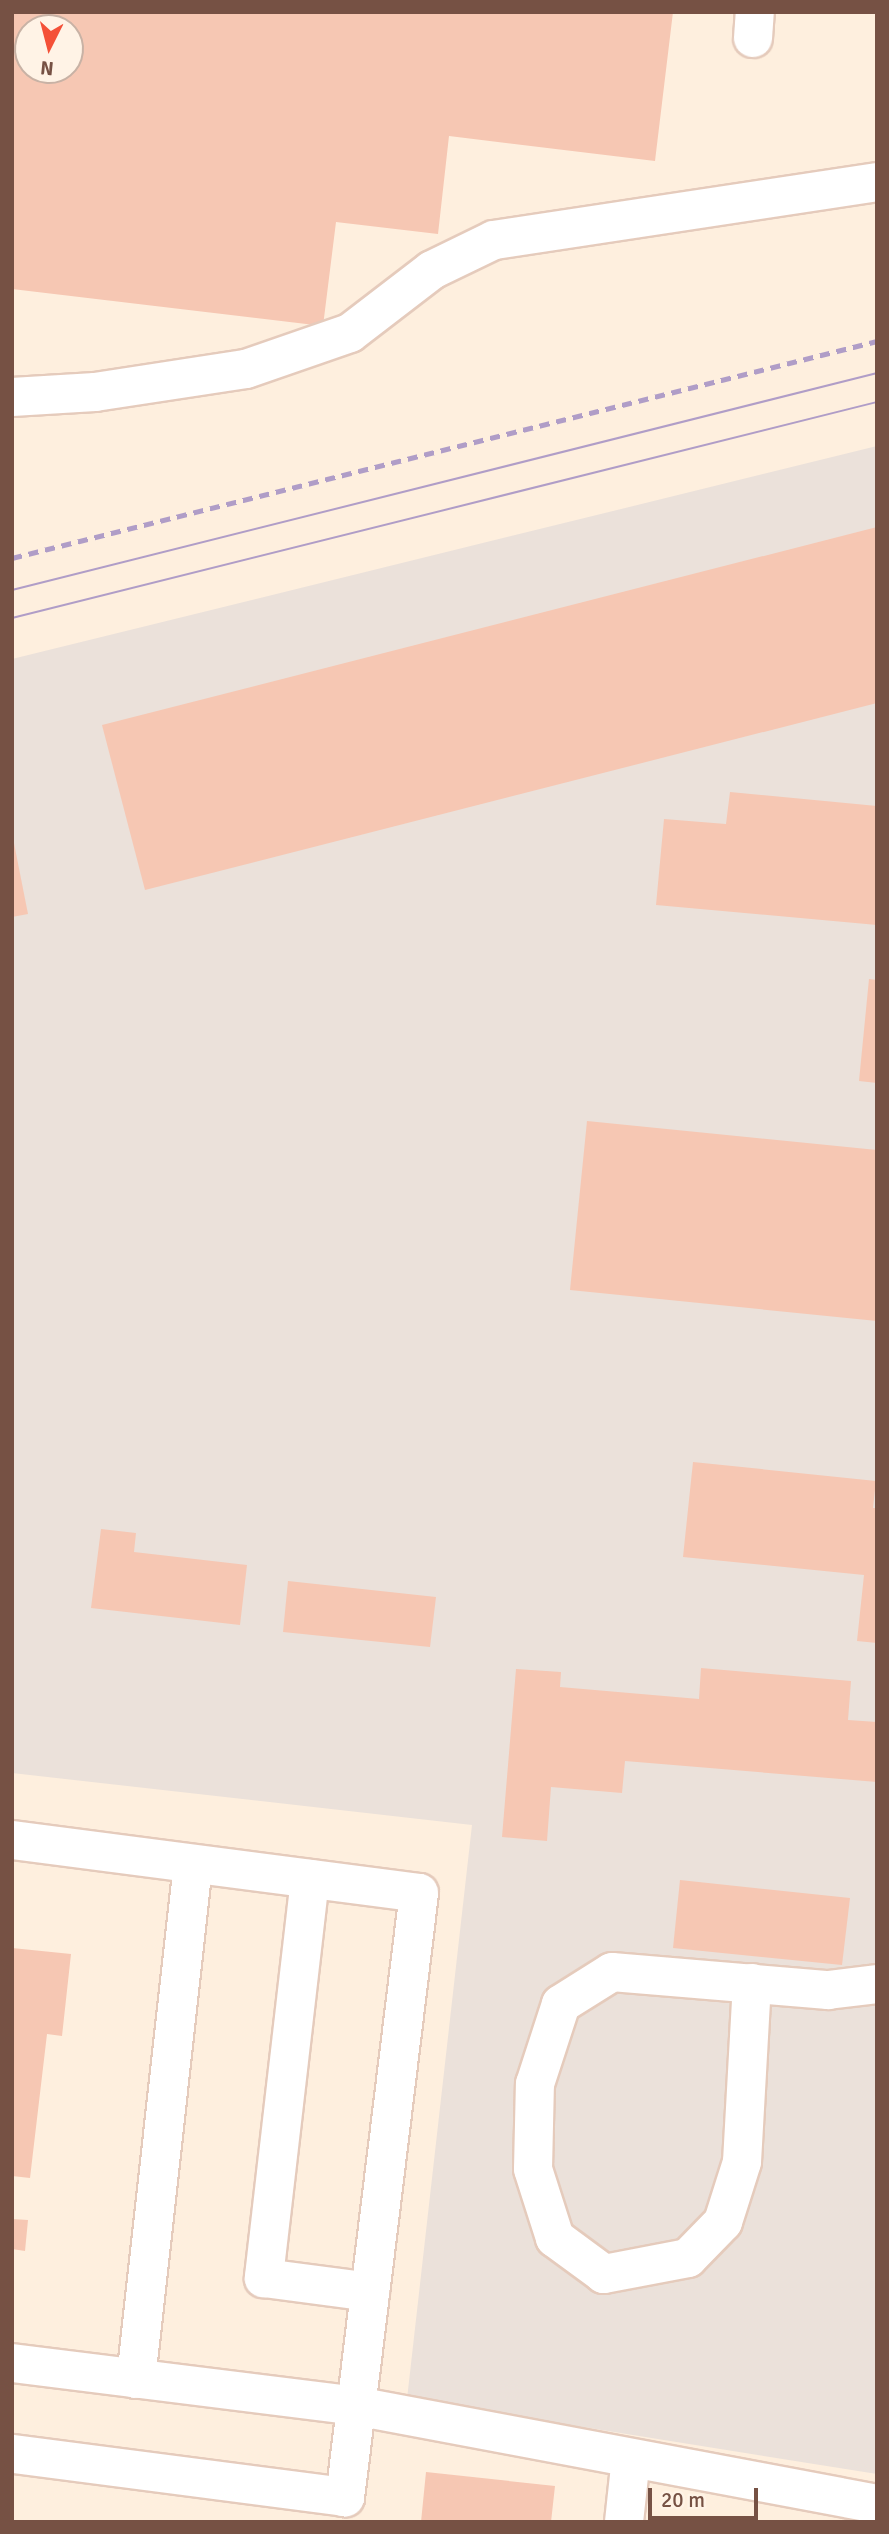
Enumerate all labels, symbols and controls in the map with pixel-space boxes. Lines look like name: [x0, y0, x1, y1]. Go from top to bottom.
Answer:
north arrow: [14, 14, 84, 84]
text: N: [39, 55, 55, 81]
scale bar: [651, 2474, 761, 2518]
text: 20 m: [661, 2487, 705, 2513]

